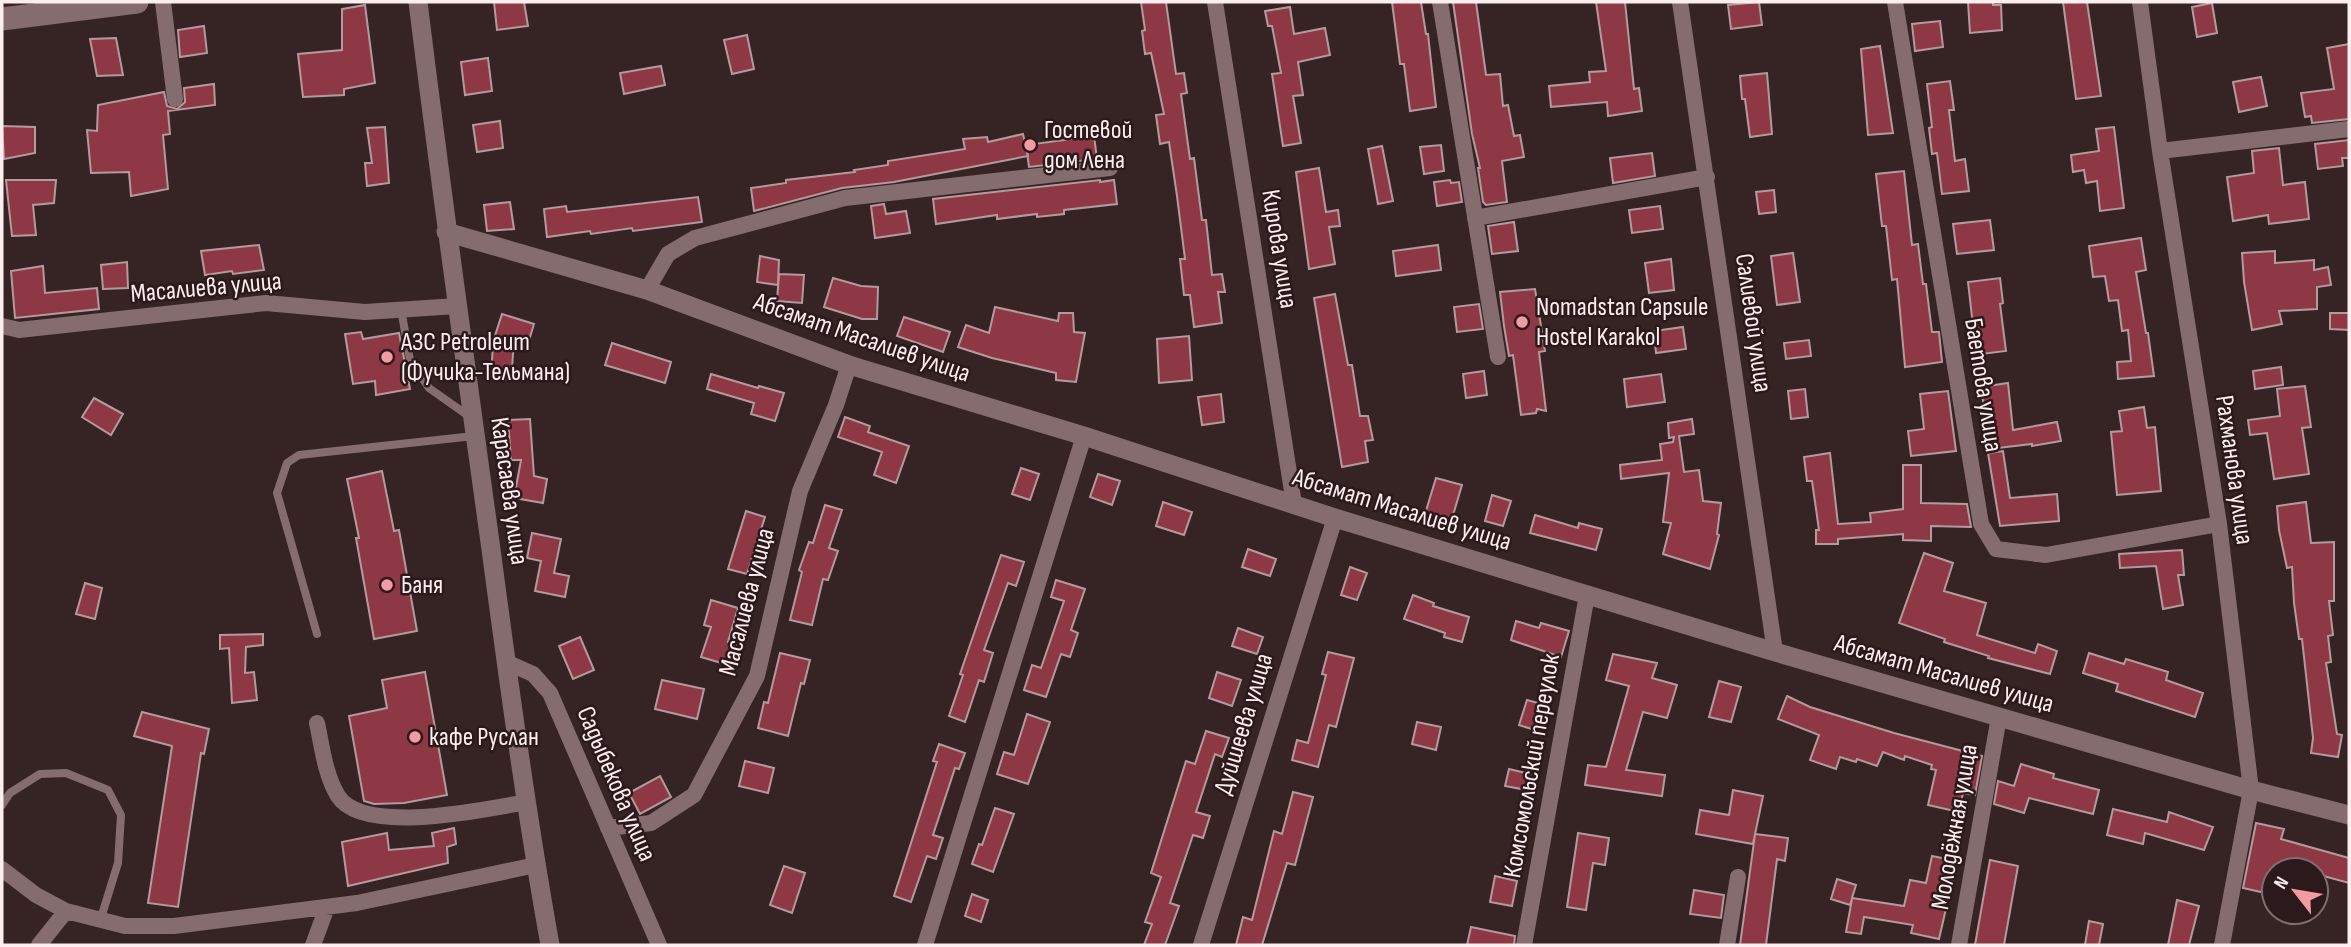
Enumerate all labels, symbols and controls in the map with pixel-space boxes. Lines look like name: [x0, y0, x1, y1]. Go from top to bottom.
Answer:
place label: Гостевой дом Лена: [1044, 115, 1132, 176]
marker: Гостевой дом Лена: [1022, 137, 1038, 153]
street label: Кирова улица: [1254, 187, 1304, 311]
street label: Салиевой улица: [1728, 252, 1778, 394]
street label: Масалиева улица: [129, 266, 283, 310]
street label: Абсамат Масалиев улица: [749, 286, 974, 390]
place label: Nomadstan Capsule Hostel Karakol: [1536, 292, 1708, 353]
marker: Nomadstan Capsule Hostel Karakol: [1514, 314, 1530, 330]
street label: Баетова улица: [1957, 316, 2009, 454]
place label: АЗС Petroleum (Фучика-Тельмана): [400, 327, 570, 388]
marker: АЗС Petroleum (Фучика-Тельмана): [379, 349, 395, 365]
street label: Рахманова улица: [2208, 393, 2260, 547]
street label: Карасаева улица: [483, 415, 535, 567]
street label: Абсамат Масалиев улица: [1288, 462, 1515, 558]
street label: Масалиева улица: [712, 525, 782, 679]
place label: Баня: [401, 570, 443, 601]
marker: Баня: [379, 577, 395, 593]
street label: Абсамат Масалиев улица: [1830, 628, 2057, 720]
street label: Дуйшеева улица: [1208, 650, 1280, 798]
street label: Комсомольский переулок: [1497, 651, 1567, 880]
street label: Садыбекова улица: [569, 702, 663, 866]
place label: кафе Руслан: [429, 722, 539, 753]
marker: кафе Руслан: [407, 729, 423, 745]
street label: Молодёжная улица: [1925, 742, 1985, 912]
north arrow: [2260, 856, 2330, 926]
text: N: [2269, 873, 2294, 893]

